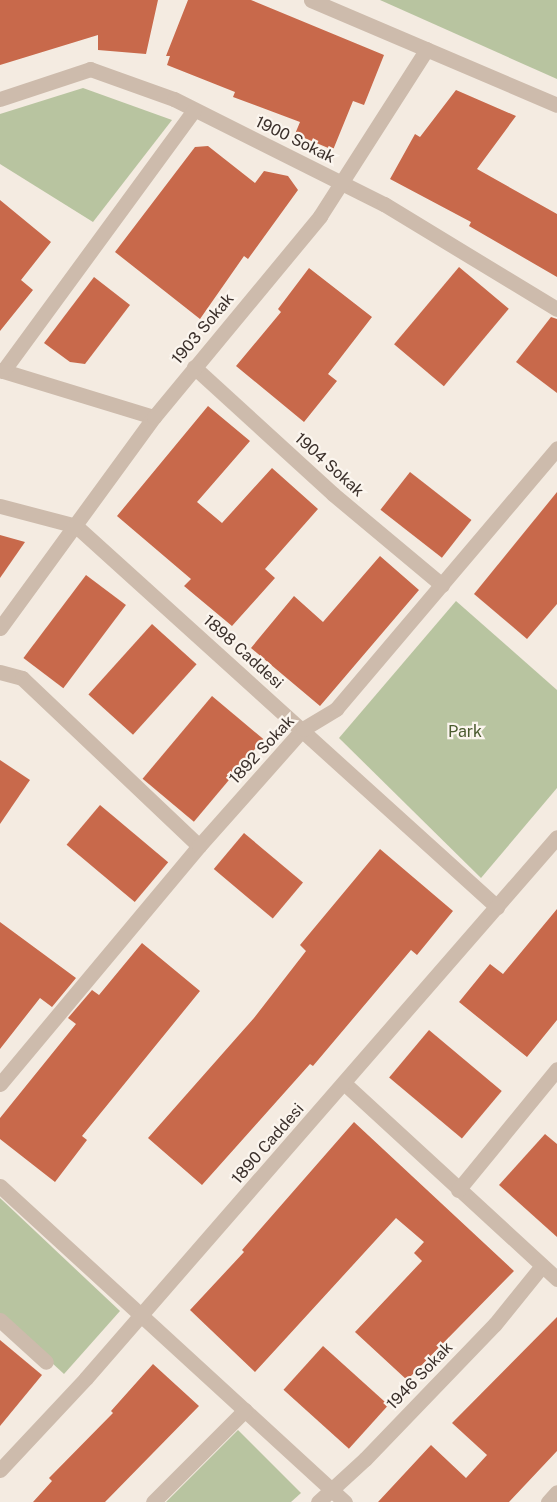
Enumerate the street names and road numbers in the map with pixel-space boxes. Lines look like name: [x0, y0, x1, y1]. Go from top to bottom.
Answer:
street label: 1900 Sokak: [252, 112, 338, 168]
street label: 1903 Sokak: [168, 290, 238, 368]
street label: 1904 Sokak: [290, 429, 368, 501]
street label: 1898 Caddesi: [199, 611, 287, 693]
street label: 1892 Sokak: [225, 712, 299, 788]
street label: 1890 Caddesi: [228, 1100, 308, 1188]
street label: 1946 Sokak: [383, 1338, 457, 1414]

